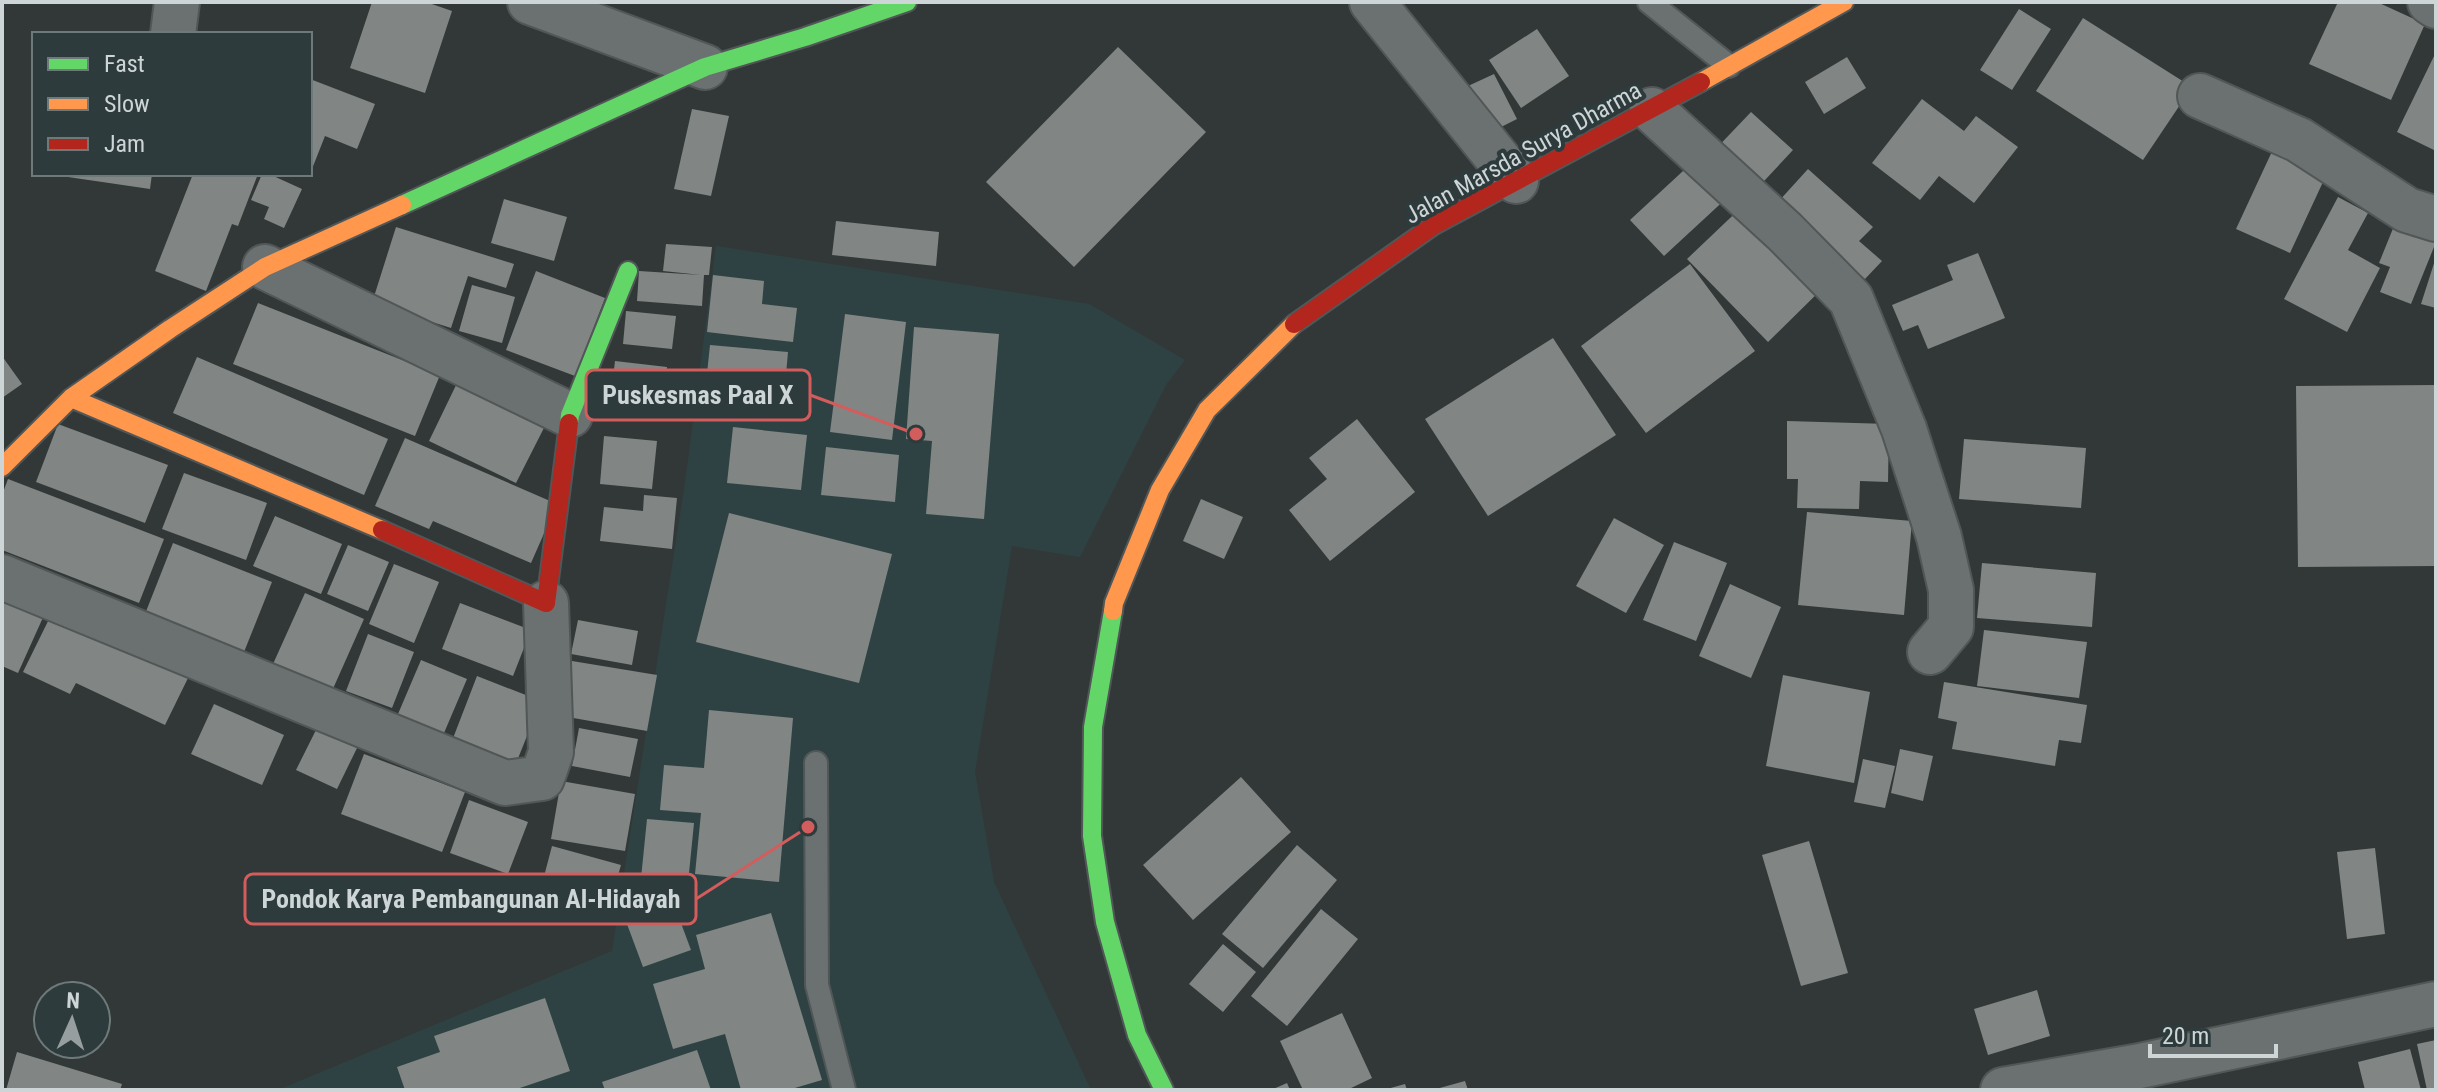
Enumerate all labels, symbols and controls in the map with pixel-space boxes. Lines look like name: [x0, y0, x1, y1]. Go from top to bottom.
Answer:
legend: [32, 32, 312, 176]
text: Fast: [104, 50, 145, 78]
street label: Jalan Marsda Surya Dharma: [1400, 76, 1646, 230]
text: Slow: [104, 90, 150, 118]
text: Jam: [104, 130, 145, 158]
callout: Puskesmas Paal X: [586, 370, 810, 420]
text: Puskesmas Paal X: [602, 380, 794, 410]
callout: Pondok Karya Pembangunan Al-Hidayah: [245, 874, 696, 924]
text: Pondok Karya Pembangunan Al-Hidayah: [261, 884, 681, 914]
north arrow: [32, 980, 112, 1060]
text: N: [66, 988, 80, 1013]
scale bar: [2150, 1008, 2276, 1058]
text: 20 m: [2162, 1022, 2209, 1050]

